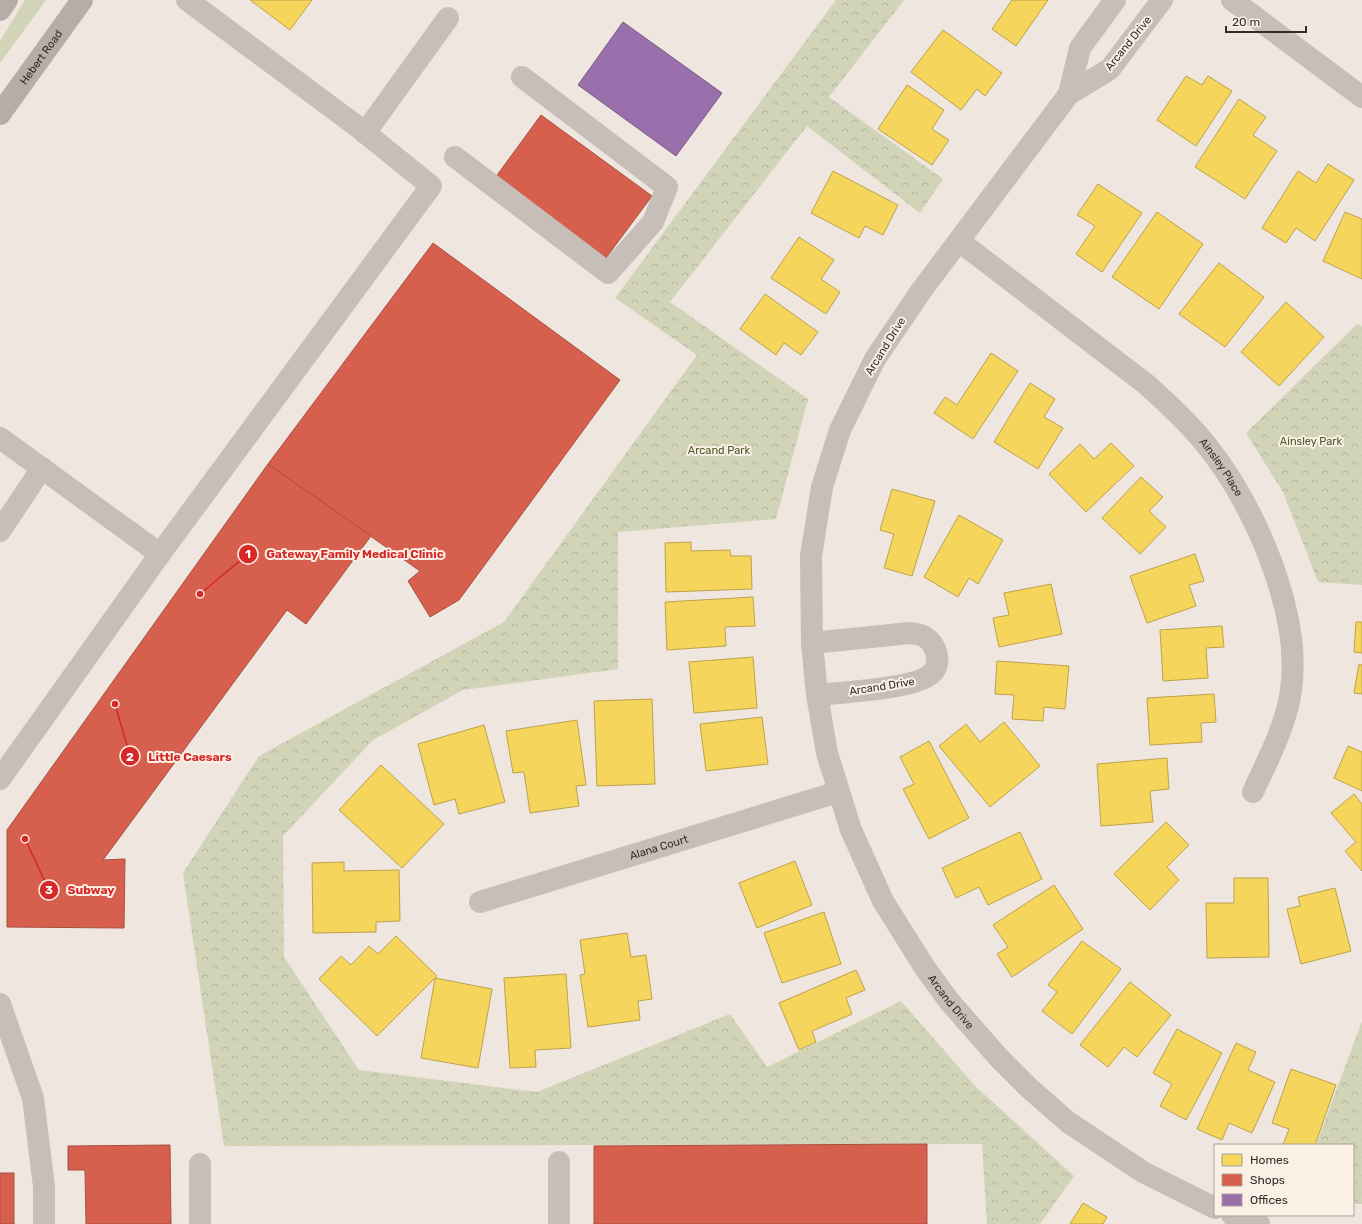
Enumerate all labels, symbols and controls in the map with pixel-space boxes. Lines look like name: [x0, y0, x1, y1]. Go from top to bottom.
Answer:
scale bar: [1226, 8, 1306, 34]
street label: Arcand Drive: [1103, 14, 1154, 73]
text: 20 m: [1232, 15, 1260, 29]
street label: Hebert Road: [17, 28, 65, 87]
street label: Arcand Drive: [862, 315, 908, 378]
park label: Ainsley Park: [1280, 435, 1342, 448]
street label: Ainsley Place: [1197, 436, 1245, 499]
park label: Arcand Park: [688, 444, 751, 457]
callout: Gateway Family Medical Clinic: [238, 542, 452, 566]
text: 1: [245, 547, 251, 561]
text: Gateway Family Medical Clinic: [266, 547, 444, 561]
street label: Arcand Drive: [848, 675, 916, 698]
callout: Little Caesars: [120, 744, 239, 768]
text: 2: [126, 750, 134, 764]
text: Little Caesars: [148, 750, 232, 764]
street label: Alana Court: [628, 832, 690, 863]
callout: Subway: [39, 878, 122, 902]
text: 3: [45, 883, 53, 897]
text: Subway: [68, 883, 114, 897]
street label: Arcand Drive: [925, 972, 976, 1032]
legend: [1214, 1144, 1354, 1216]
text: Homes: [1250, 1153, 1289, 1167]
text: Shops: [1250, 1173, 1285, 1187]
text: Offices: [1250, 1193, 1288, 1207]

